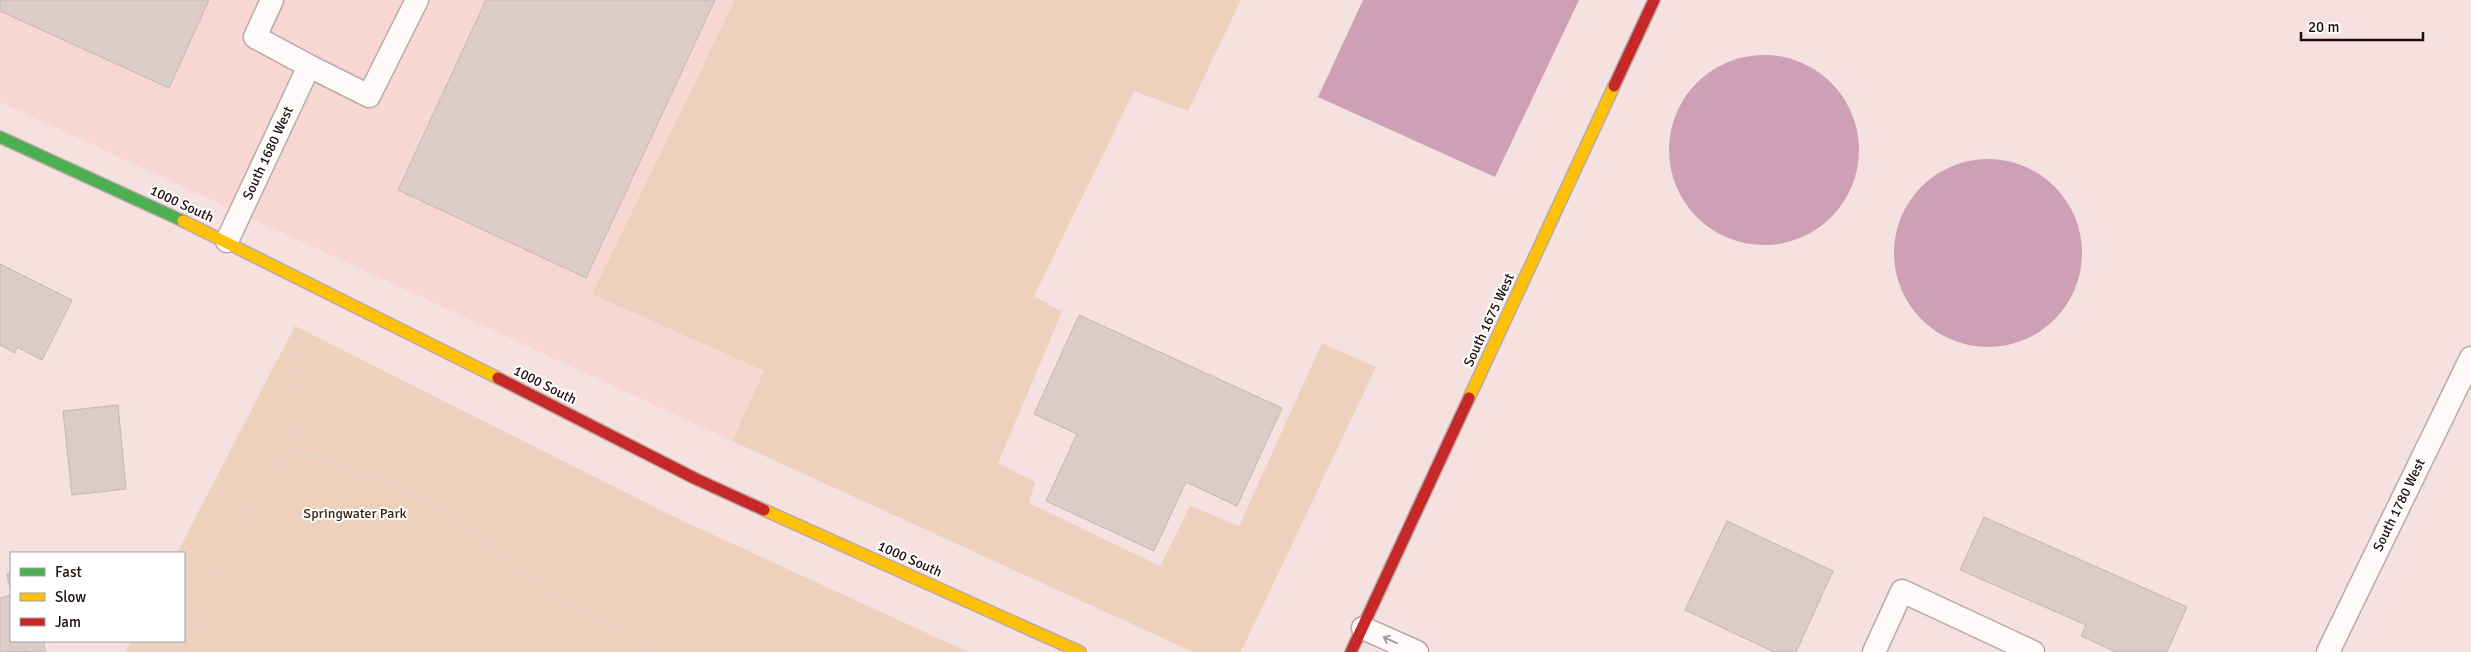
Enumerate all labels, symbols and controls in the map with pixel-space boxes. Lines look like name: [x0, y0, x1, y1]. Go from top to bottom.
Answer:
scale bar: [2301, 10, 2424, 42]
text: 20 m: [2308, 18, 2339, 36]
street label: South 1680 West: [239, 104, 297, 202]
street label: 1000 South: [147, 182, 217, 226]
street label: South 1675 West: [1460, 271, 1518, 369]
street label: 1000 South: [511, 362, 579, 408]
street label: South 1780 West: [2369, 456, 2429, 554]
park label: Springwater Park: [303, 505, 407, 522]
street label: 1000 South: [875, 537, 945, 581]
legend: [10, 552, 185, 642]
text: Fast: [55, 563, 82, 581]
text: Slow: [55, 588, 86, 606]
text: Jam: [55, 613, 81, 631]
one-way arrow: [1383, 634, 1398, 644]

